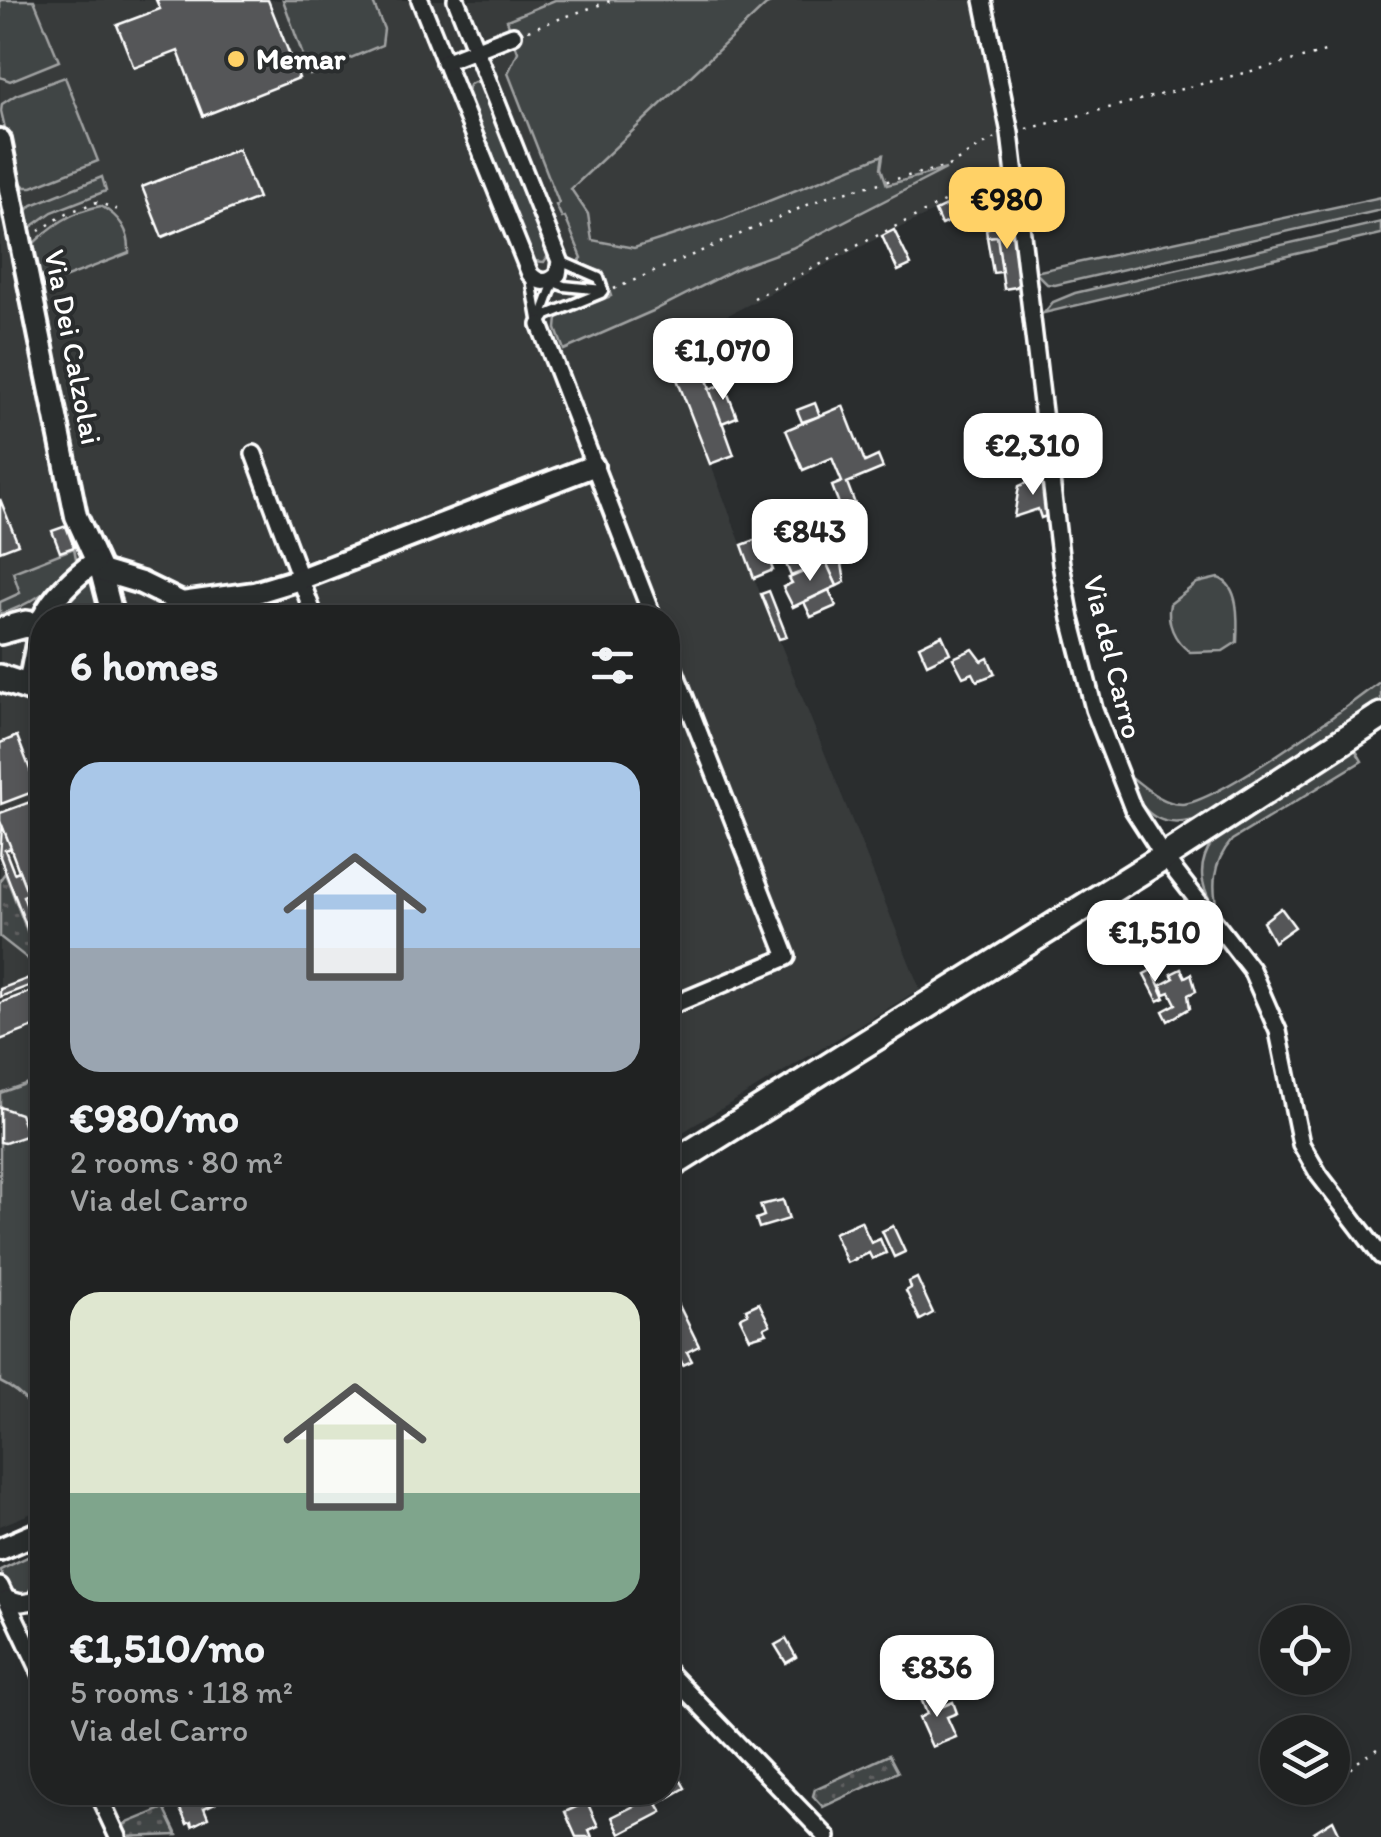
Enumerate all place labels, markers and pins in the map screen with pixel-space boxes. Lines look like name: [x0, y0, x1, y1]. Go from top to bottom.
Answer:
place label: Memar: [256, 40, 346, 77]
marker: Memar: [225, 48, 247, 70]
pin: €980: [948, 167, 1066, 252]
pin: €1,070: [642, 318, 804, 403]
pin: €2,310: [952, 413, 1114, 498]
pin: €843: [751, 499, 869, 584]
pin: €1,510: [1074, 900, 1236, 985]
pin: €836: [878, 1635, 996, 1720]

